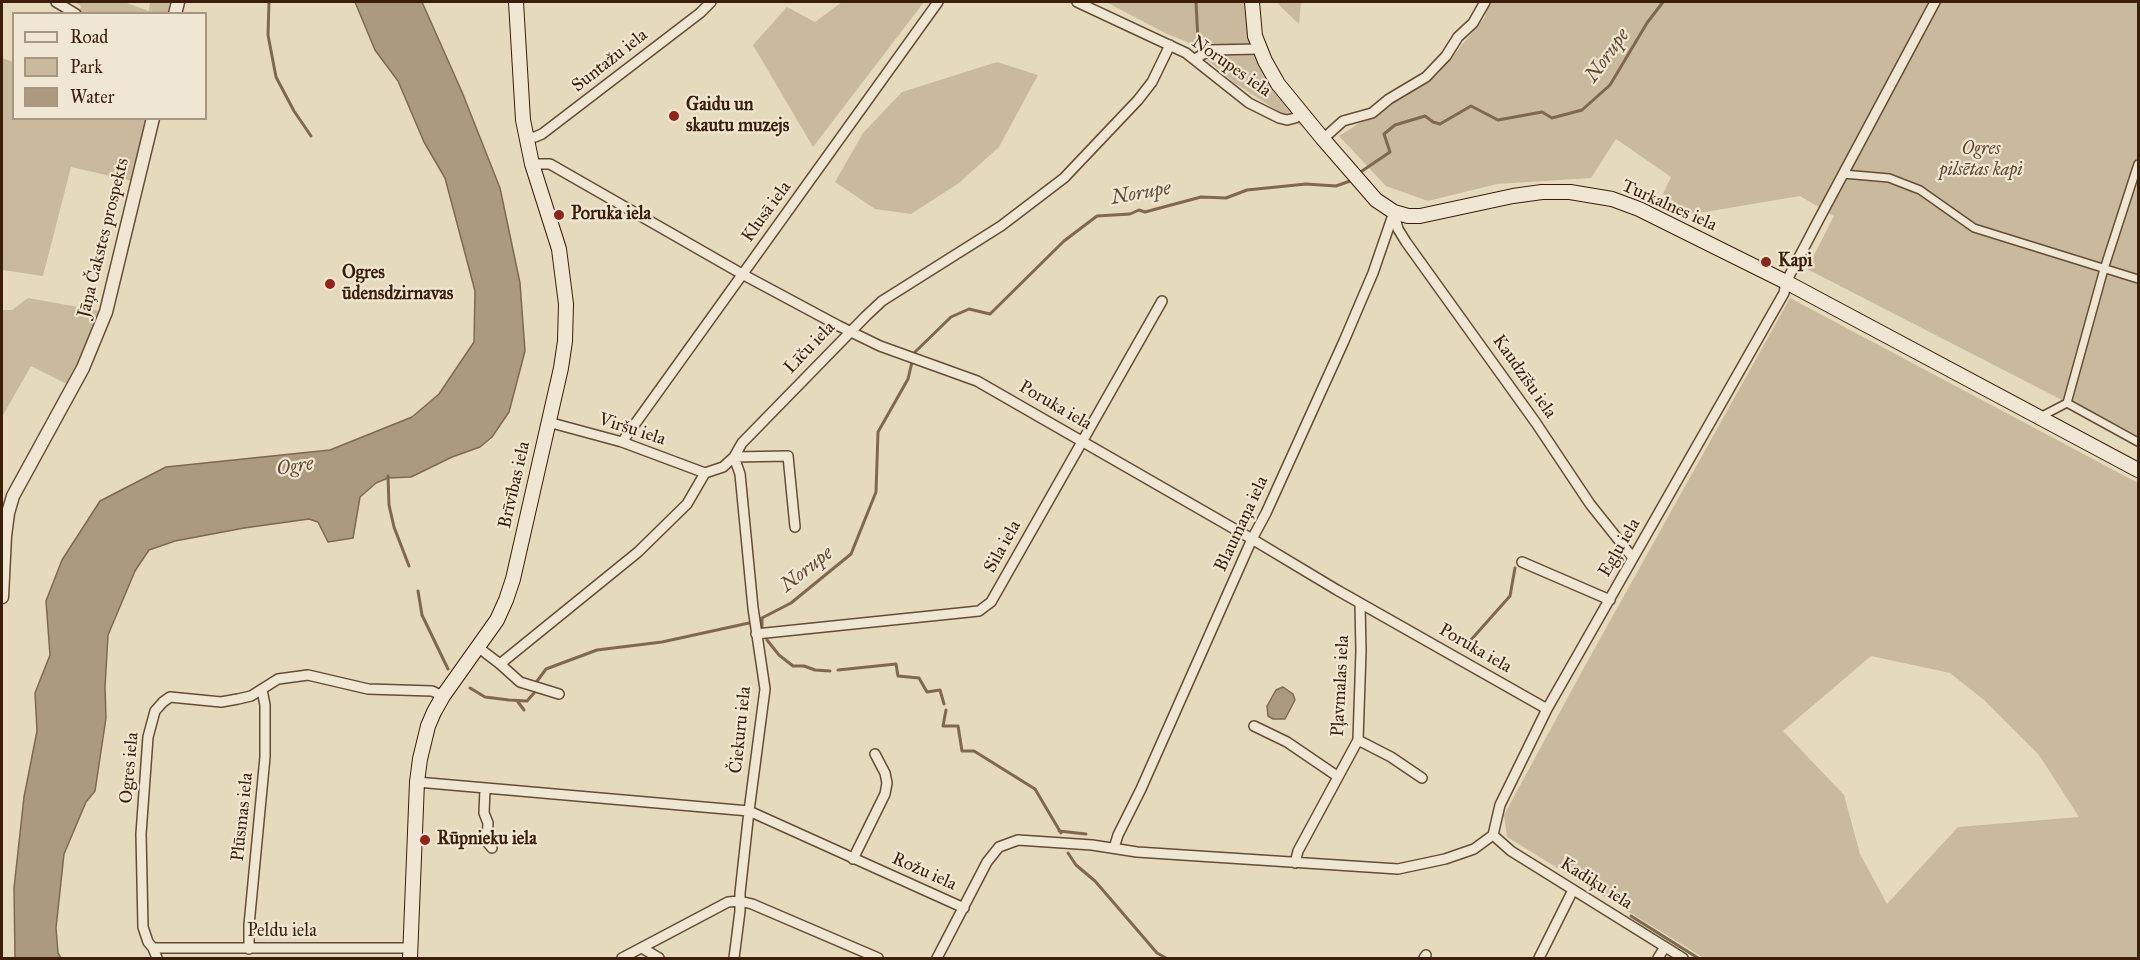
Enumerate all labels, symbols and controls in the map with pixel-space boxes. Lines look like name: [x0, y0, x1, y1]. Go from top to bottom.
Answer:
legend: [12, 12, 207, 120]
street label: Suntažu iela: [568, 25, 652, 97]
water label: Norupe: [1581, 25, 1635, 87]
text: Road: [70, 26, 108, 48]
street label: Norupes iela: [1187, 32, 1275, 102]
text: Park: [70, 56, 103, 78]
text: Water: [70, 86, 114, 108]
place label: Gaidu un skautu muzejs: [686, 95, 789, 138]
marker: Gaidu un skautu muzejs: [667, 109, 681, 123]
park label: Ogres pilsētas kapi: [1939, 139, 2023, 182]
street label: Jāņa Čakstes prospekts: [74, 156, 134, 320]
street label: Turkalnes iela: [1618, 175, 1720, 237]
street label: Klusā iela: [738, 177, 796, 247]
water label: Norupe: [1109, 177, 1173, 211]
place label: Poruka iela: [571, 204, 651, 226]
marker: Poruka iela: [552, 208, 566, 222]
place label: Kapi: [1778, 251, 1812, 273]
marker: Kapi: [1759, 255, 1773, 269]
place label: Ogres ūdensdzirnavas: [342, 263, 453, 306]
marker: Ogres ūdensdzirnavas: [323, 277, 337, 291]
street label: Līču iela: [780, 317, 840, 379]
street label: Kaudzīšu iela: [1487, 331, 1561, 423]
street label: Poruka iela: [1015, 377, 1095, 435]
street label: Viršu iela: [596, 409, 668, 451]
street label: Brīvības iela: [495, 439, 535, 531]
water label: Ogre: [275, 452, 315, 482]
street label: Blaumaņa iela: [1211, 473, 1273, 575]
street label: Egļu iela: [1595, 515, 1645, 581]
street label: Sila iela: [980, 517, 1026, 577]
water label: Norupe: [776, 542, 838, 598]
street label: Poruka iela: [1435, 620, 1515, 678]
street label: Pļavmalas iela: [1328, 635, 1354, 737]
street label: Čiekuru iela: [726, 685, 756, 775]
street label: Ogres iela: [116, 731, 144, 805]
street label: Plūsmas iela: [228, 771, 258, 863]
place label: Rūpnieku iela: [437, 829, 537, 851]
marker: Rūpnieku iela: [418, 833, 432, 847]
street label: Rožu iela: [888, 848, 960, 896]
street label: Kadiķu iela: [1556, 853, 1636, 915]
street label: Peldu iela: [247, 921, 317, 943]

